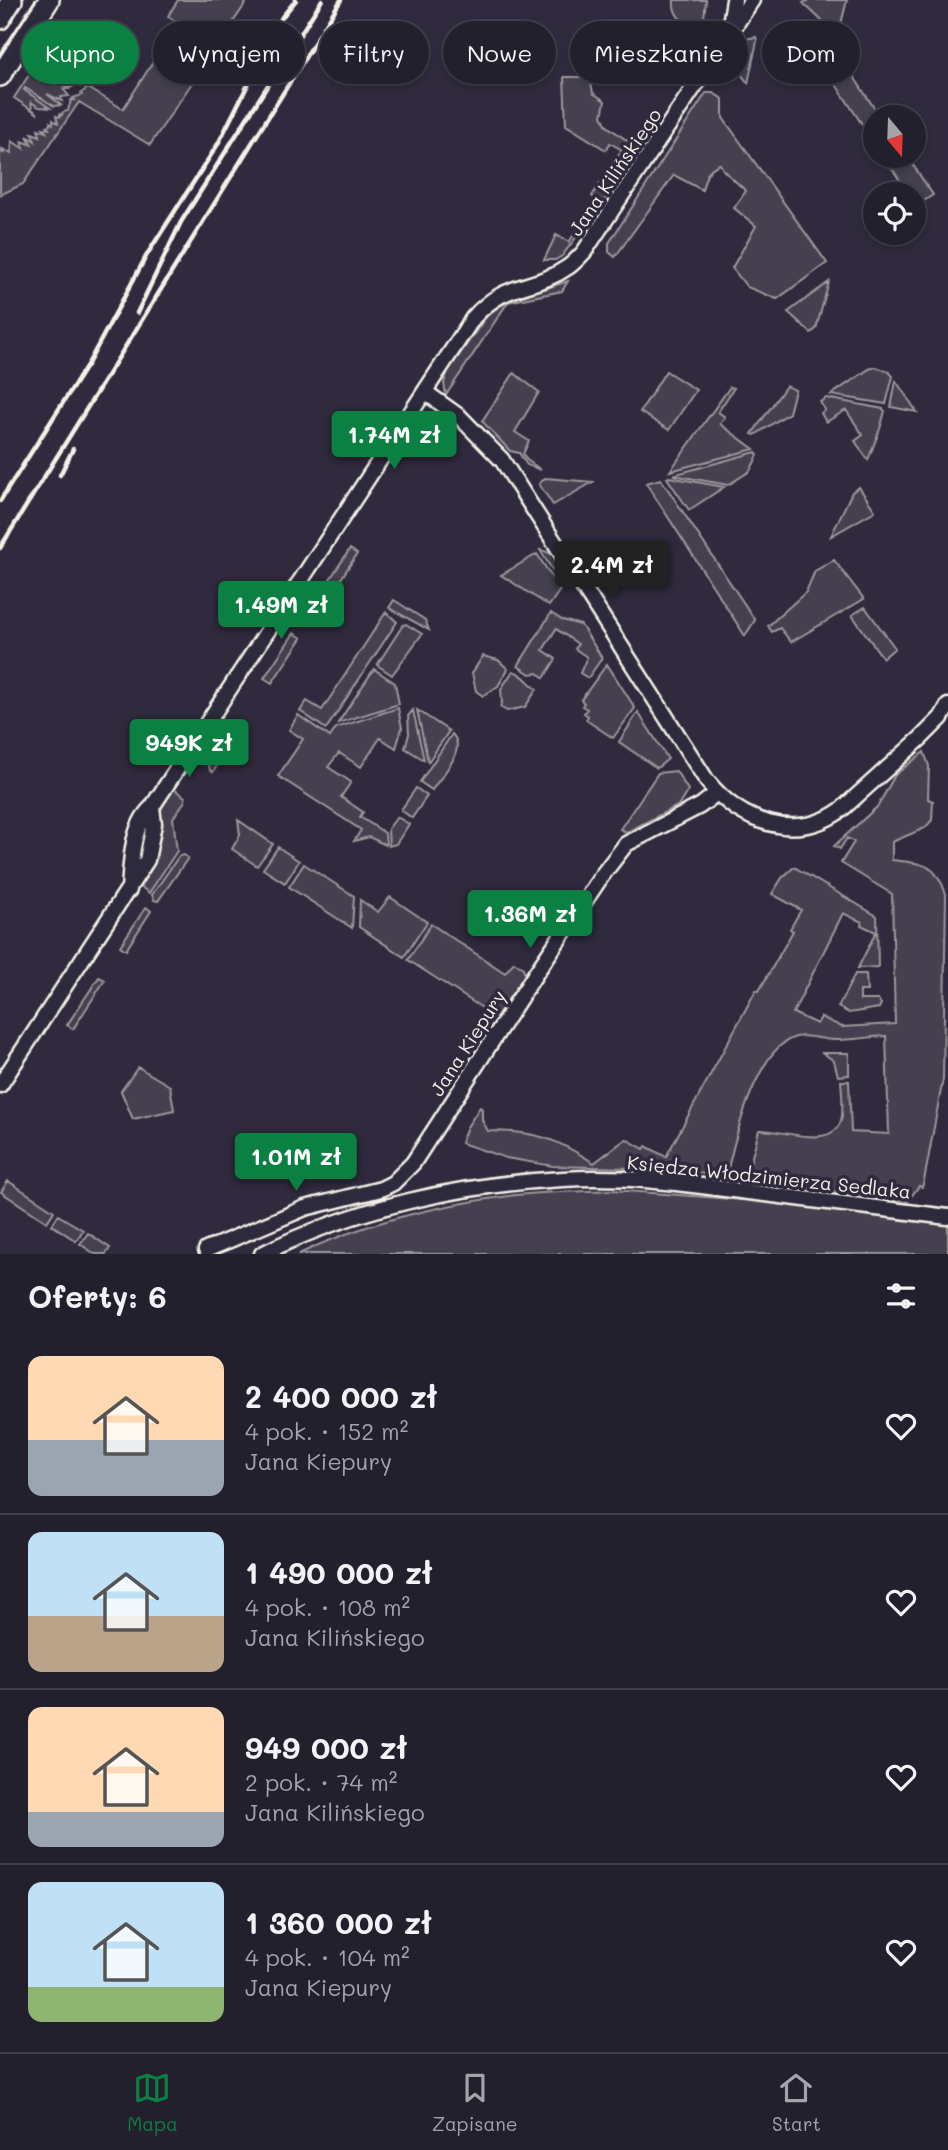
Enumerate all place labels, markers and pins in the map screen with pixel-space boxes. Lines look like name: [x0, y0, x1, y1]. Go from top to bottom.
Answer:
pin: 1.74M zł: [322, 412, 466, 471]
pin: 2.4M zł: [547, 542, 677, 601]
pin: 1.49M zł: [209, 582, 353, 641]
pin: 949K zł: [124, 720, 254, 779]
pin: 1.36M zł: [458, 890, 602, 950]
pin: 1.01M zł: [224, 1134, 368, 1193]

